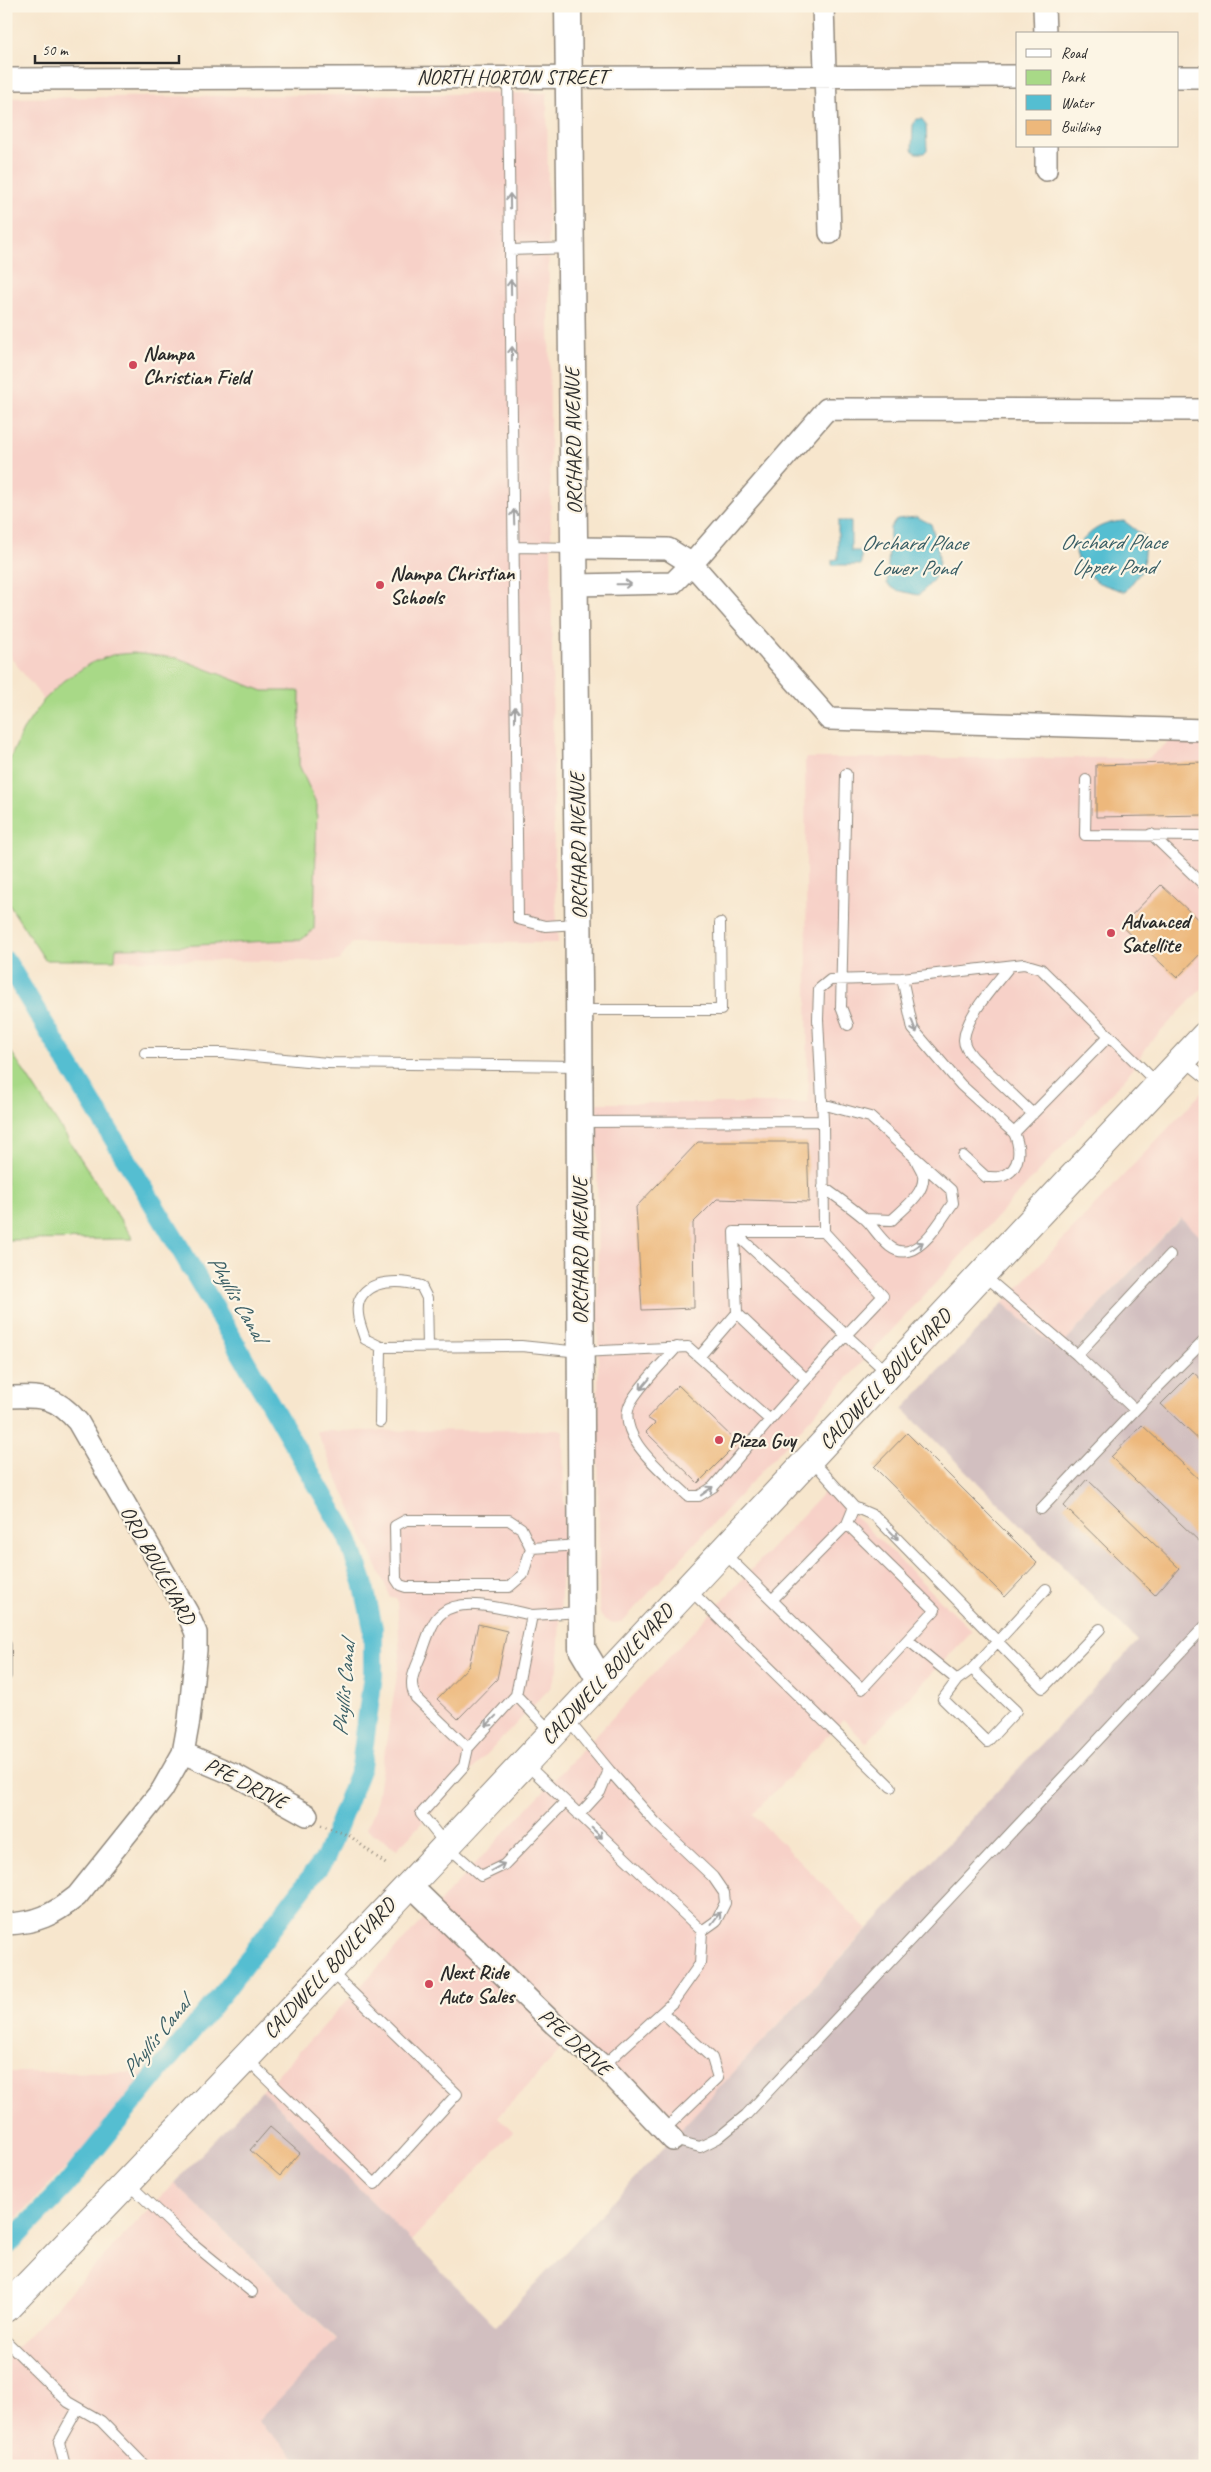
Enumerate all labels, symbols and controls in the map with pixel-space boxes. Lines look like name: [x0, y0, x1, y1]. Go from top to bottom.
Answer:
scale bar: [35, 32, 179, 64]
legend: [1016, 32, 1178, 148]
text: 50 m: [42, 41, 69, 60]
text: Road: [1061, 44, 1088, 63]
street label: NORTH HORTON STREET: [417, 64, 613, 90]
text: Park: [1061, 68, 1086, 87]
text: Water: [1061, 94, 1095, 113]
text: Building: [1061, 118, 1101, 137]
one-way arrow: [505, 193, 515, 210]
one-way arrow: [506, 279, 516, 296]
place label: Nampa Christian Field: [143, 340, 253, 390]
one-way arrow: [507, 347, 517, 363]
marker: Nampa Christian Field: [127, 359, 139, 371]
street label: ORCHARD AVENUE: [559, 365, 587, 515]
one-way arrow: [510, 509, 519, 525]
water label: Orchard Place Upper Pond: [1060, 528, 1169, 581]
water label: Orchard Place Lower Pond: [861, 529, 970, 582]
place label: Nampa Christian Schools: [390, 560, 516, 610]
marker: Nampa Christian Schools: [374, 579, 386, 591]
one-way arrow: [615, 580, 631, 589]
one-way arrow: [510, 707, 520, 723]
street label: ORCHARD AVENUE: [564, 770, 592, 920]
place label: Advanced Satellite: [1121, 908, 1193, 958]
marker: Advanced Satellite: [1105, 927, 1117, 939]
one-way arrow: [909, 1018, 919, 1033]
street label: ORCHARD AVENUE: [567, 1175, 593, 1324]
one-way arrow: [909, 1241, 923, 1251]
water label: Phyllis Canal: [201, 1250, 276, 1352]
street label: CALDWELL BOULEVARD: [813, 1302, 958, 1455]
one-way arrow: [640, 1377, 651, 1390]
place label: Pizza Guy: [729, 1427, 798, 1453]
marker: Pizza Guy: [713, 1434, 725, 1446]
one-way arrow: [700, 1486, 714, 1496]
street label: ORD BOULEVARD: [115, 1501, 202, 1630]
one-way arrow: [887, 1528, 899, 1540]
street label: CALDWELL BOULEVARD: [535, 1597, 680, 1750]
water label: Phyllis Canal: [326, 1634, 363, 1737]
one-way arrow: [485, 1715, 497, 1727]
street label: PFE DRIVE: [200, 1751, 294, 1816]
one-way arrow: [591, 1827, 603, 1839]
one-way arrow: [491, 1861, 505, 1871]
street label: CALDWELL BOULEVARD: [257, 1891, 402, 2044]
one-way arrow: [710, 1912, 721, 1925]
place label: Next Ride Auto Sales: [439, 1959, 517, 2009]
marker: Next Ride Auto Sales: [423, 1978, 435, 1990]
water label: Phyllis Canal: [115, 1986, 201, 2082]
street label: PFE DRIVE: [533, 2003, 619, 2083]

